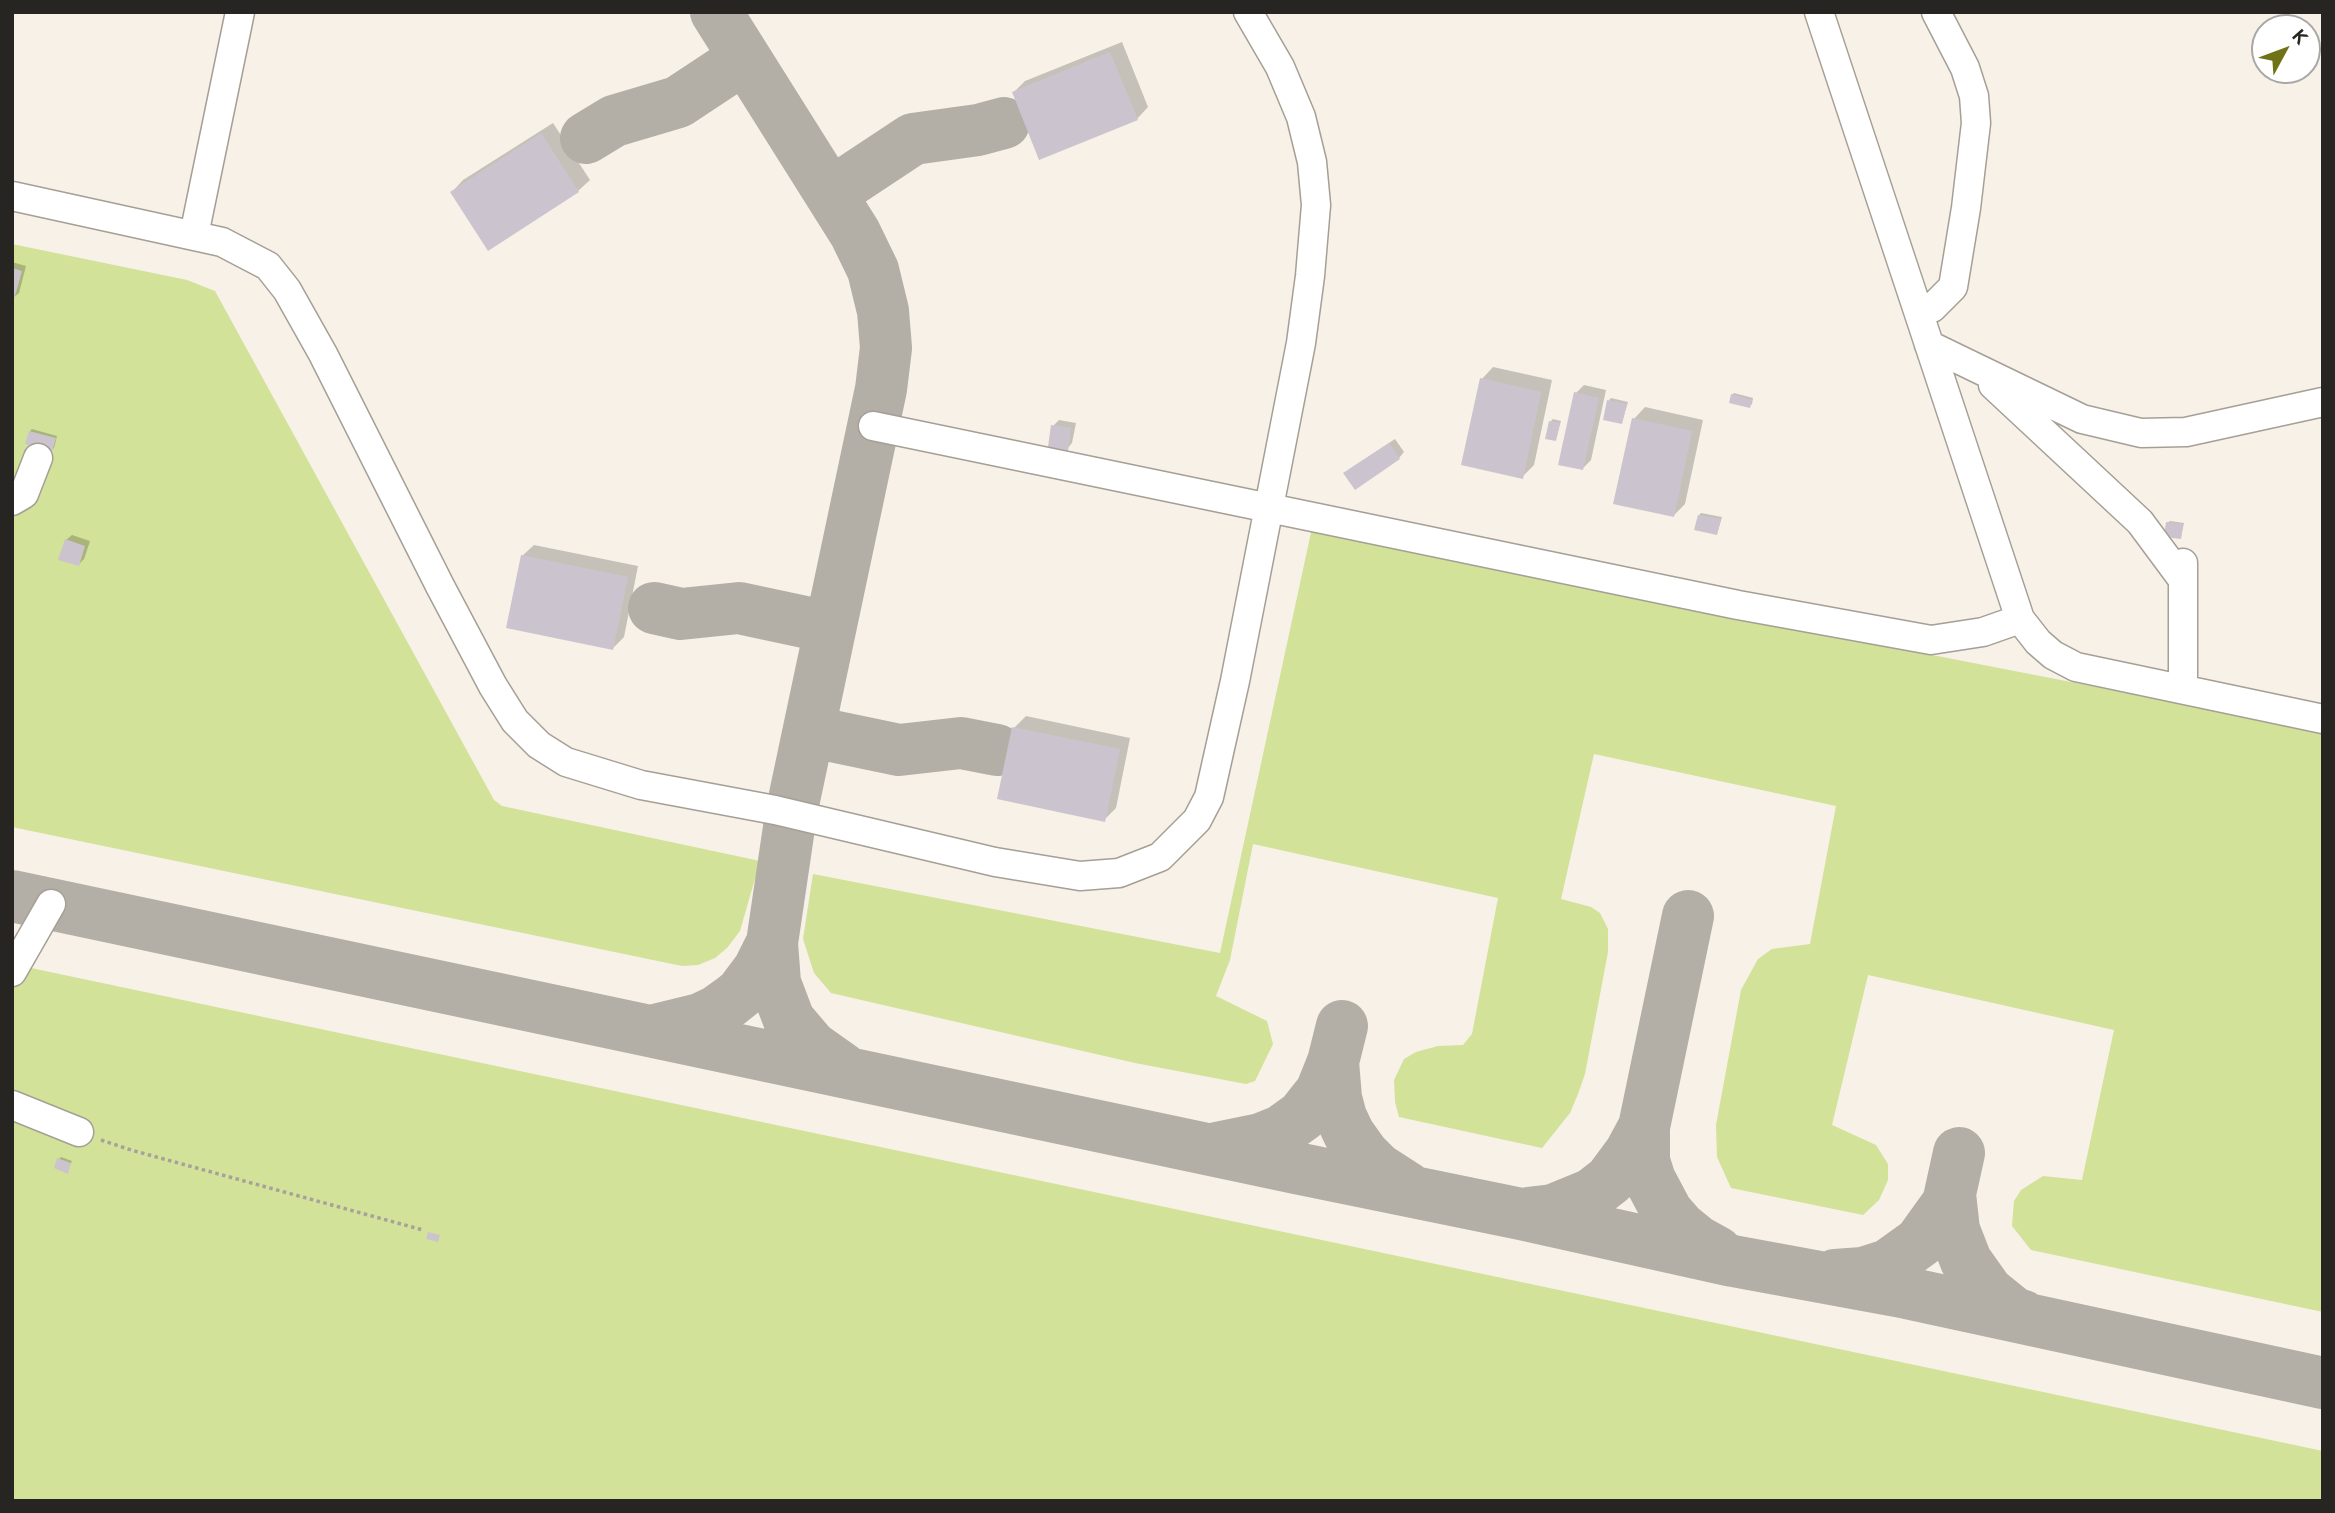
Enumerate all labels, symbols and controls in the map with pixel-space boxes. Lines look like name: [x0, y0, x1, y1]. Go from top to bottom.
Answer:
north arrow: [2251, 14, 2321, 84]
text: K: [2288, 25, 2313, 49]

